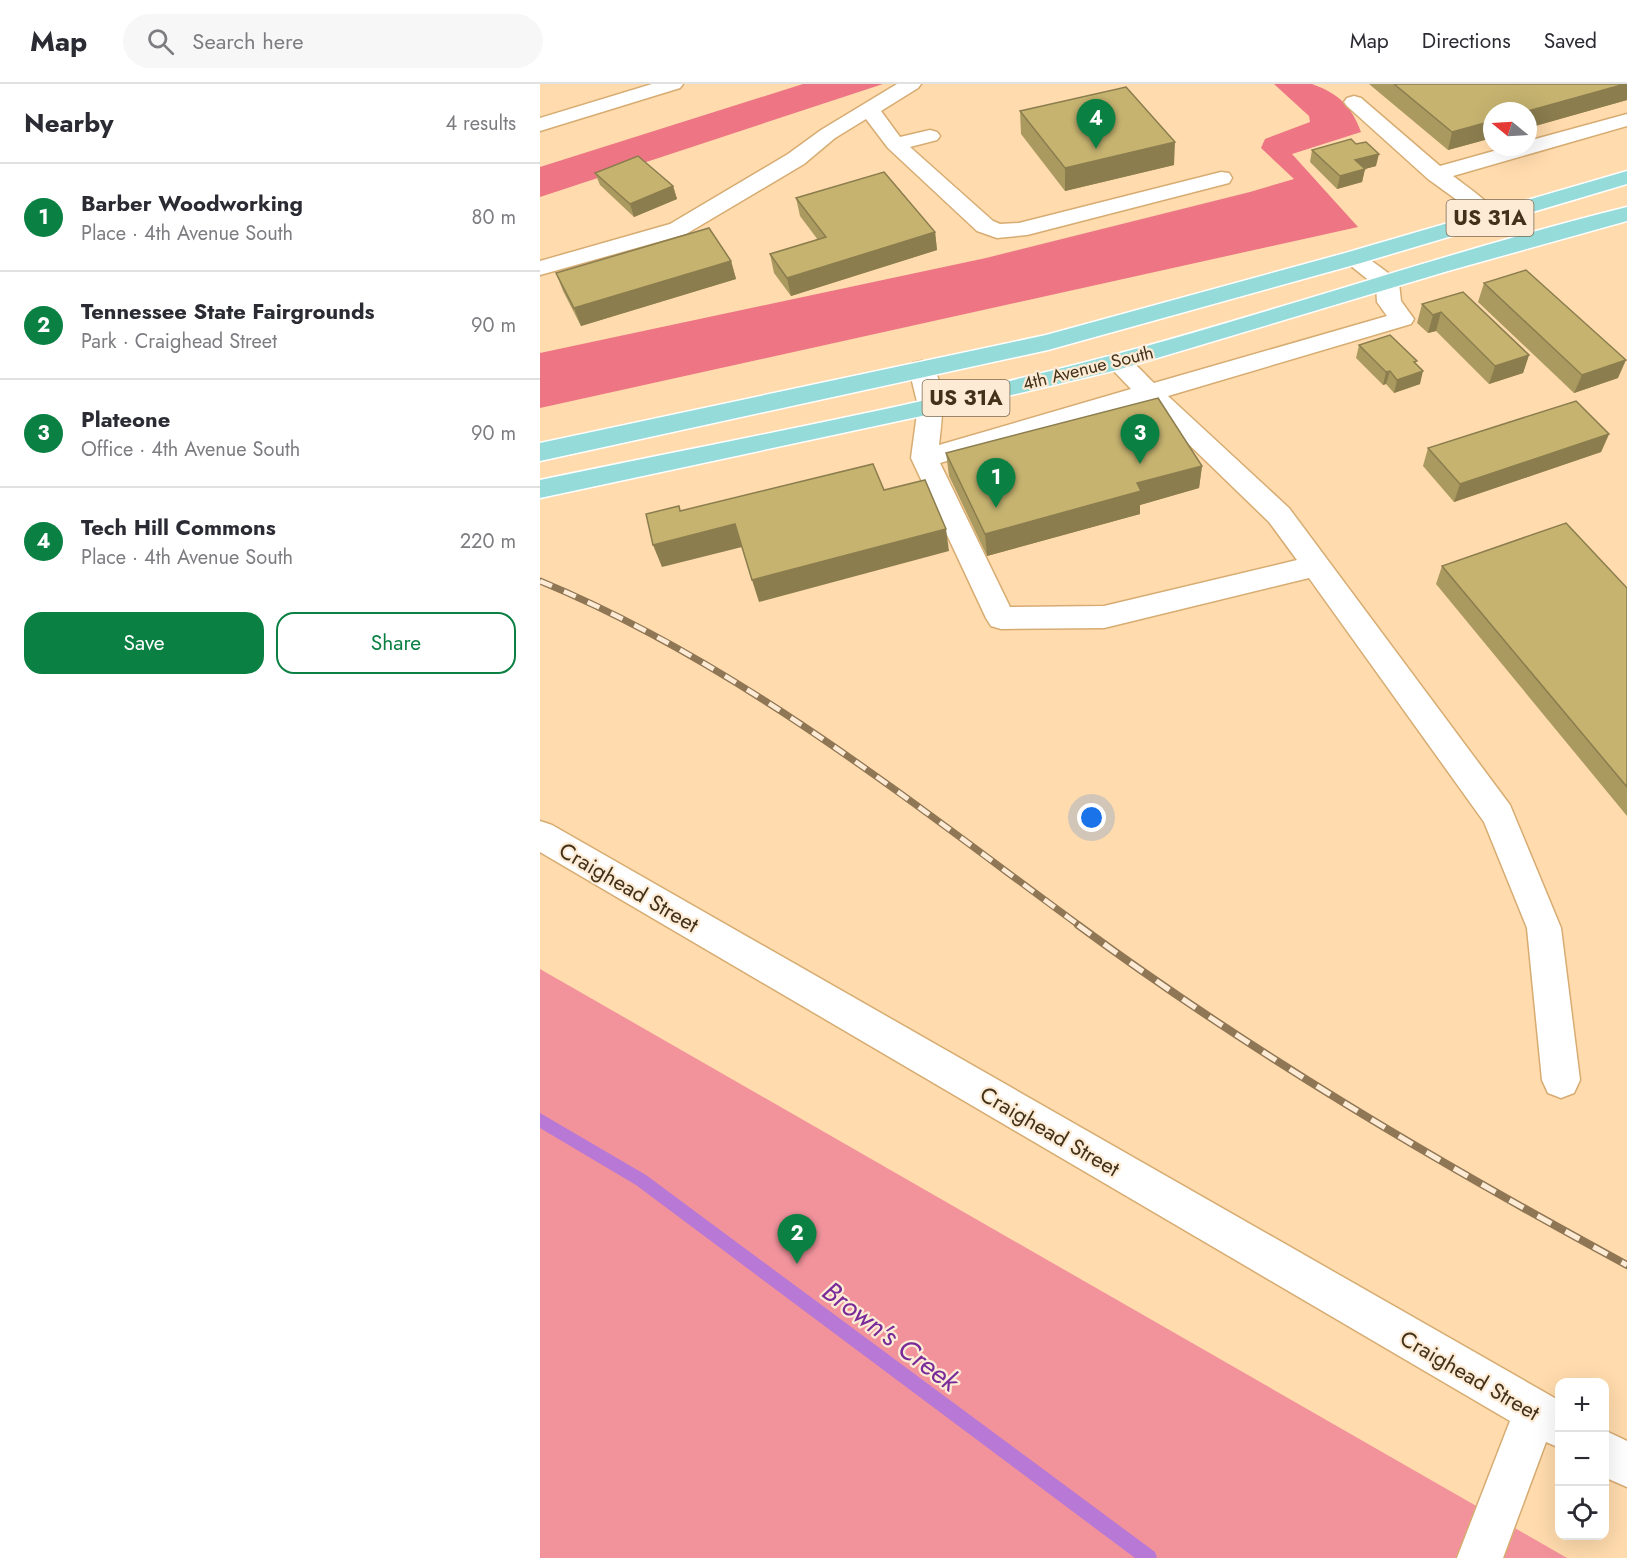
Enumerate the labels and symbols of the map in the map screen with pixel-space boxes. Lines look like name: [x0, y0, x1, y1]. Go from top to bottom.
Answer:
pin: 4: [1076, 100, 1116, 149]
north arrow: [1483, 102, 1537, 156]
road number: US 31A: [1446, 200, 1534, 236]
street label: 4th Avenue South: [1020, 339, 1156, 397]
road number: US 31A: [922, 380, 1010, 416]
pin: 3: [1120, 414, 1160, 464]
pin: 1: [976, 458, 1016, 508]
your location: [1077, 803, 1106, 832]
street label: Craighead Street: [553, 834, 705, 940]
street label: Craighead Street: [974, 1078, 1126, 1184]
pin: 2: [778, 1214, 816, 1264]
water label: Brown's Creek: [814, 1271, 969, 1402]
street label: Craighead Street: [1394, 1322, 1546, 1428]

